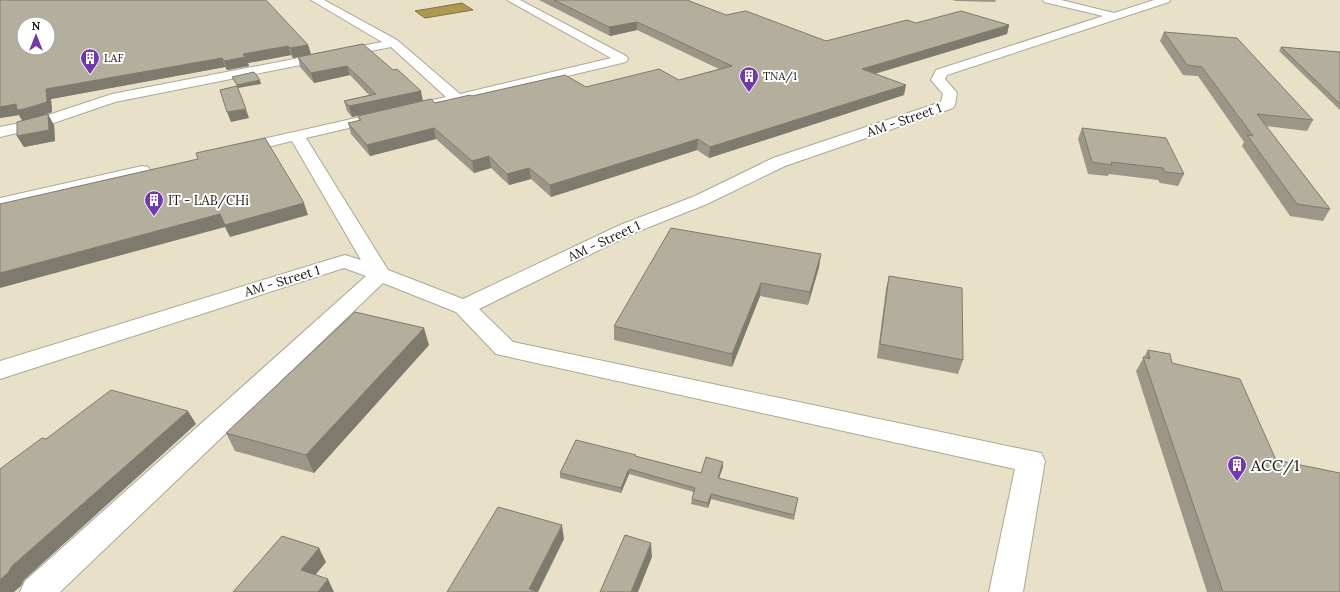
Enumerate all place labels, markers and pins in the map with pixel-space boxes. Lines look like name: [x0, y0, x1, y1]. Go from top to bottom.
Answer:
building icon: LAF: [79, 47, 101, 75]
place label: LAF: [104, 51, 123, 65]
building icon: TNA/1: [738, 65, 760, 93]
place label: TNA/1: [763, 69, 797, 84]
building icon: IT - LAB/CHi: [143, 189, 165, 217]
place label: IT - LAB/CHi: [168, 192, 249, 209]
building icon: ACC/1: [1226, 454, 1248, 482]
place label: ACC/1: [1250, 455, 1300, 476]

